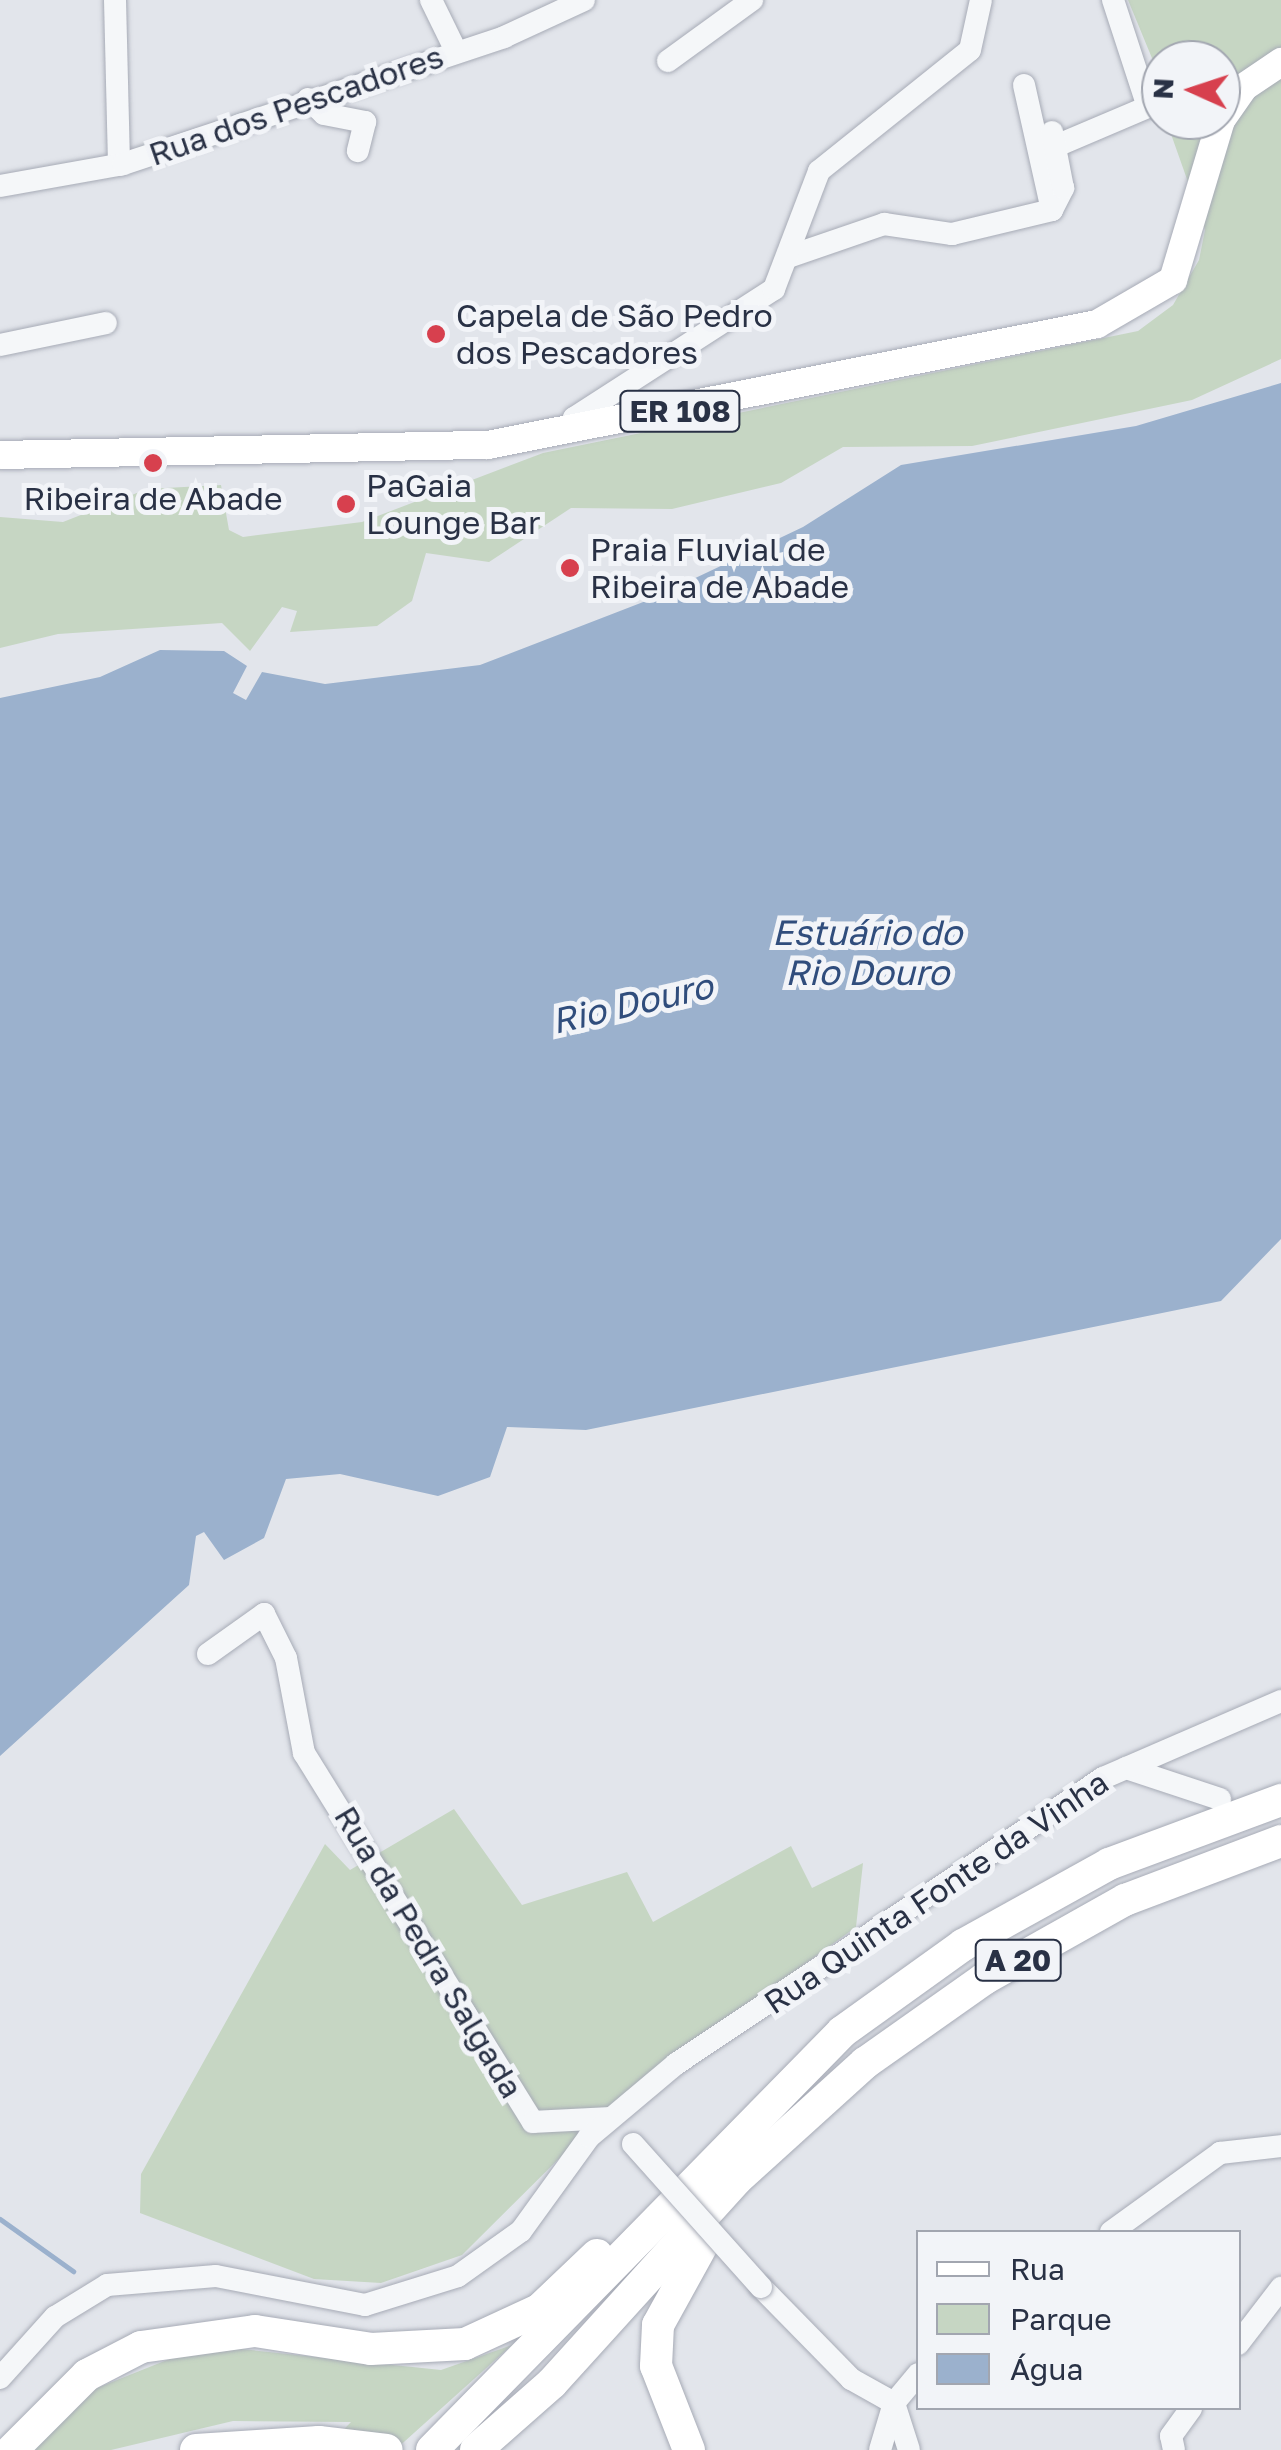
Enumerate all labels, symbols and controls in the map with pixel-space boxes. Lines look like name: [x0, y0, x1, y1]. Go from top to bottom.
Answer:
street label: Rua dos Pescadores: [144, 37, 448, 173]
north arrow: [1141, 40, 1241, 140]
text: N: [1146, 77, 1180, 100]
place label: Capela de São Pedro dos Pescadores: [456, 297, 773, 372]
marker: Capela de São Pedro dos Pescadores: [425, 323, 447, 345]
road number: ER 108: [618, 386, 742, 436]
marker: Ribeira de Abade: [142, 452, 164, 474]
place label: PaGaia Lounge Bar: [366, 467, 540, 542]
place label: Ribeira de Abade: [23, 479, 283, 517]
marker: PaGaia Lounge Bar: [335, 493, 357, 515]
place label: Praia Fluvial de Ribeira de Abade: [590, 531, 849, 606]
marker: Praia Fluvial de Ribeira de Abade: [559, 557, 581, 579]
water label: Estuário do Rio Douro: [772, 911, 962, 993]
water label: Rio Douro: [547, 964, 717, 1042]
street label: Rua Quinta Fonte da Vinha: [757, 1762, 1115, 2022]
street label: Rua da Pedra Salgada: [327, 1799, 531, 2105]
road number: A 20: [973, 1935, 1063, 1985]
legend: [916, 2230, 1241, 2410]
text: Rua: [1010, 2251, 1065, 2287]
text: Parque: [1010, 2301, 1112, 2337]
text: Água: [1010, 2351, 1083, 2387]

